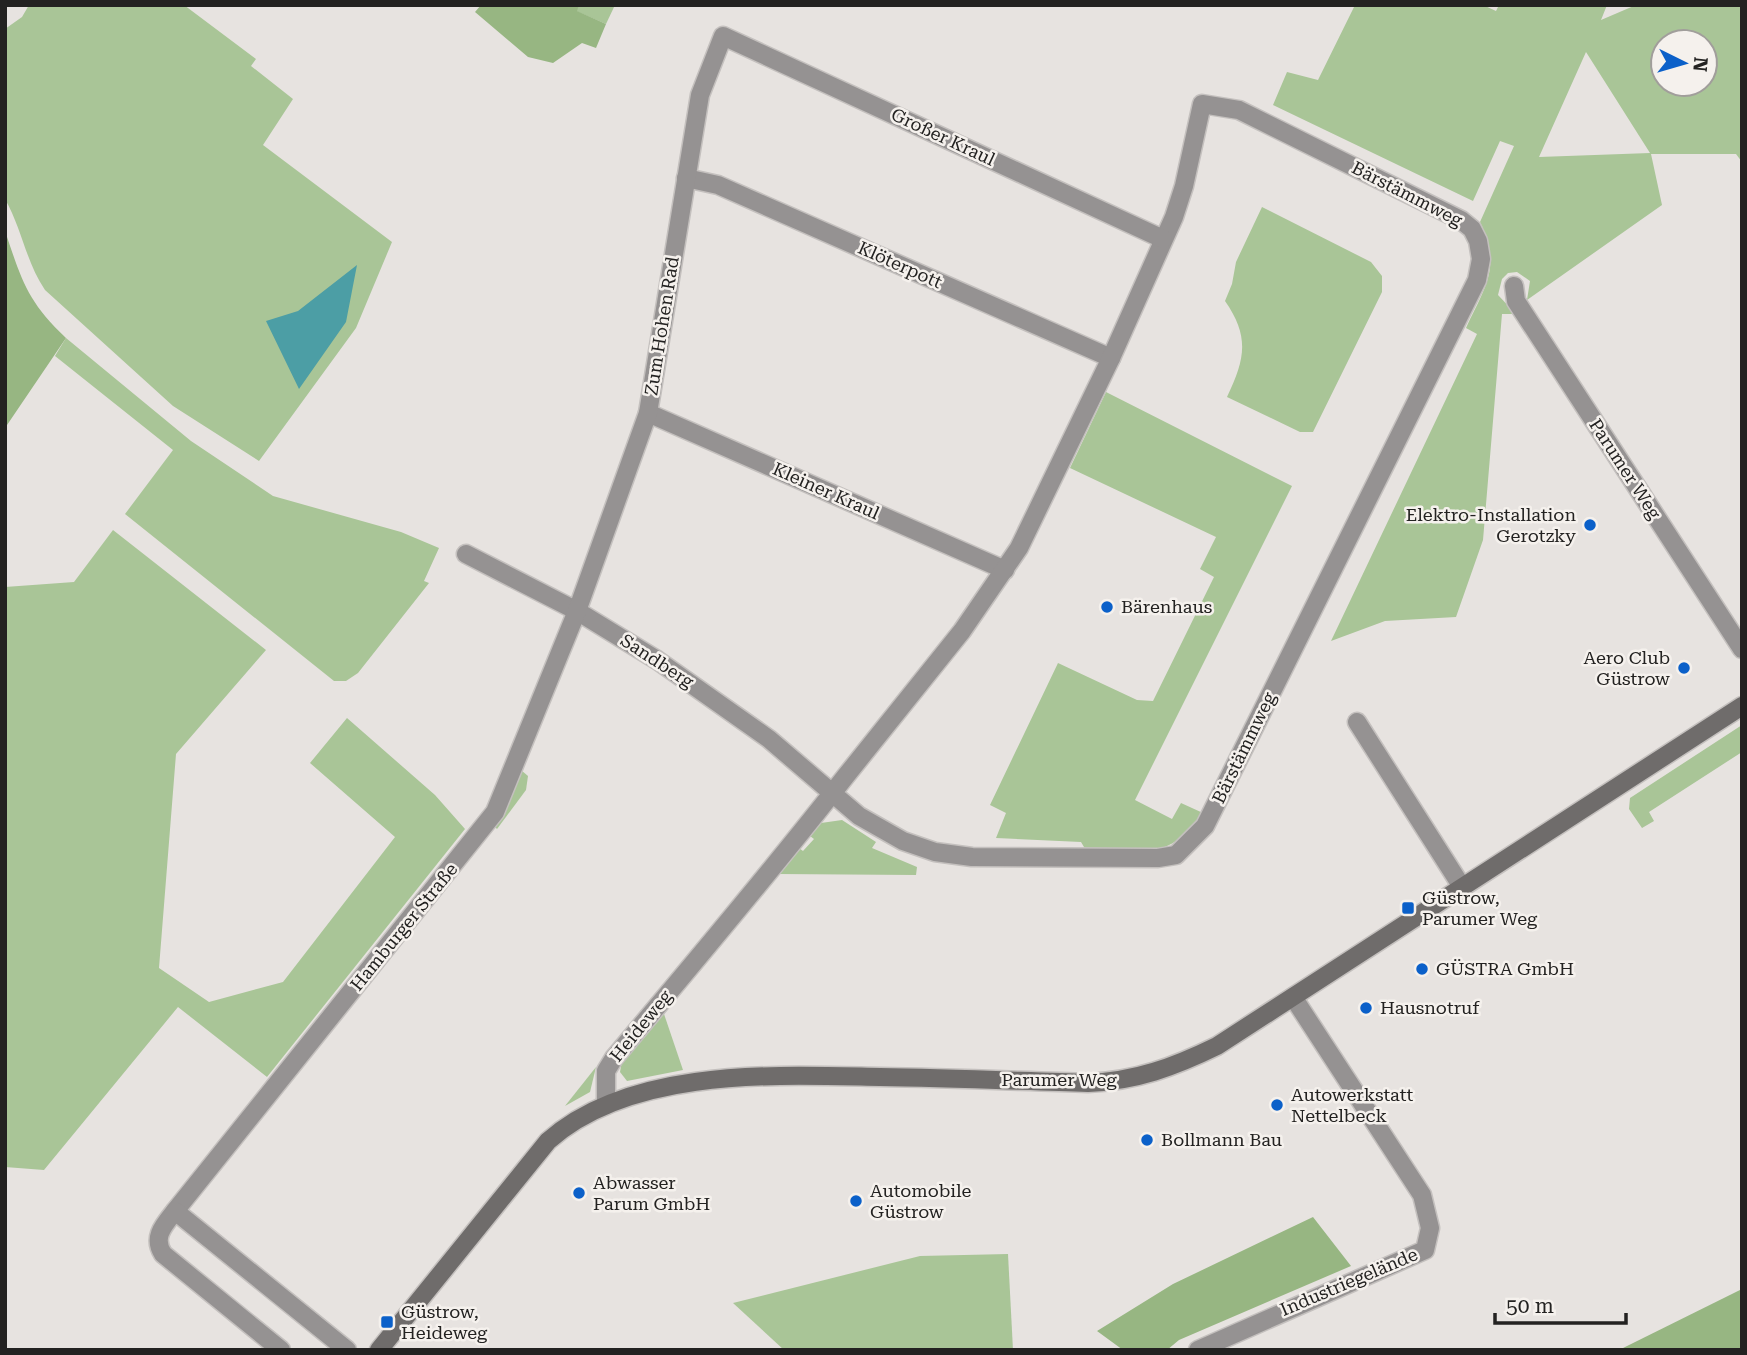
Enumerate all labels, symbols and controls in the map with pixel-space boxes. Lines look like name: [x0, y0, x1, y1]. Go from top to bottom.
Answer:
north arrow: [1649, 28, 1719, 98]
text: N: [1688, 56, 1713, 73]
street label: Großer Kraul: [888, 103, 999, 170]
street label: Bärstämmweg: [1348, 157, 1467, 231]
street label: Klöterpott: [855, 237, 946, 293]
street label: Zum Hohen Rad: [640, 255, 683, 397]
street label: Parumer Weg: [1585, 415, 1666, 523]
street label: Kleiner Kraul: [770, 458, 883, 524]
place label: Elektro-Installation Gerotzky: [1406, 504, 1576, 546]
marker: Elektro-Installation Gerotzky: [1582, 517, 1598, 533]
place label: Bärenhaus: [1121, 596, 1212, 617]
marker: Bärenhaus: [1099, 599, 1115, 615]
street label: Sandberg: [617, 629, 698, 692]
place label: Aero Club Güstrow: [1583, 647, 1670, 689]
marker: Aero Club Güstrow: [1676, 660, 1692, 676]
street label: Bärstämmweg: [1208, 688, 1280, 807]
street label: Hamburger Straße: [346, 859, 462, 995]
place label: Güstrow, Parumer Weg: [1422, 887, 1538, 929]
marker: Güstrow, Parumer Weg: [1400, 900, 1416, 916]
place label: GÜSTRA GmbH: [1436, 958, 1574, 979]
marker: GÜSTRA GmbH: [1414, 961, 1430, 977]
street label: Heideweg: [605, 985, 676, 1066]
place label: Hausnotruf: [1380, 997, 1480, 1018]
marker: Hausnotruf: [1358, 1000, 1374, 1016]
street label: Parumer Weg: [1001, 1069, 1117, 1090]
place label: Autowerkstatt Nettelbeck: [1291, 1084, 1414, 1126]
marker: Autowerkstatt Nettelbeck: [1269, 1097, 1285, 1113]
place label: Bollmann Bau: [1161, 1129, 1282, 1150]
marker: Bollmann Bau: [1139, 1132, 1155, 1148]
place label: Abwasser Parum GmbH: [593, 1172, 710, 1214]
place label: Automobile Güstrow: [870, 1180, 972, 1222]
marker: Abwasser Parum GmbH: [571, 1185, 587, 1201]
marker: Automobile Güstrow: [848, 1193, 864, 1209]
street label: Industriegelände: [1277, 1243, 1421, 1320]
scale bar: [1495, 1282, 1626, 1326]
text: 50 m: [1506, 1294, 1554, 1318]
place label: Güstrow, Heideweg: [401, 1301, 488, 1343]
marker: Güstrow, Heideweg: [379, 1314, 395, 1330]

